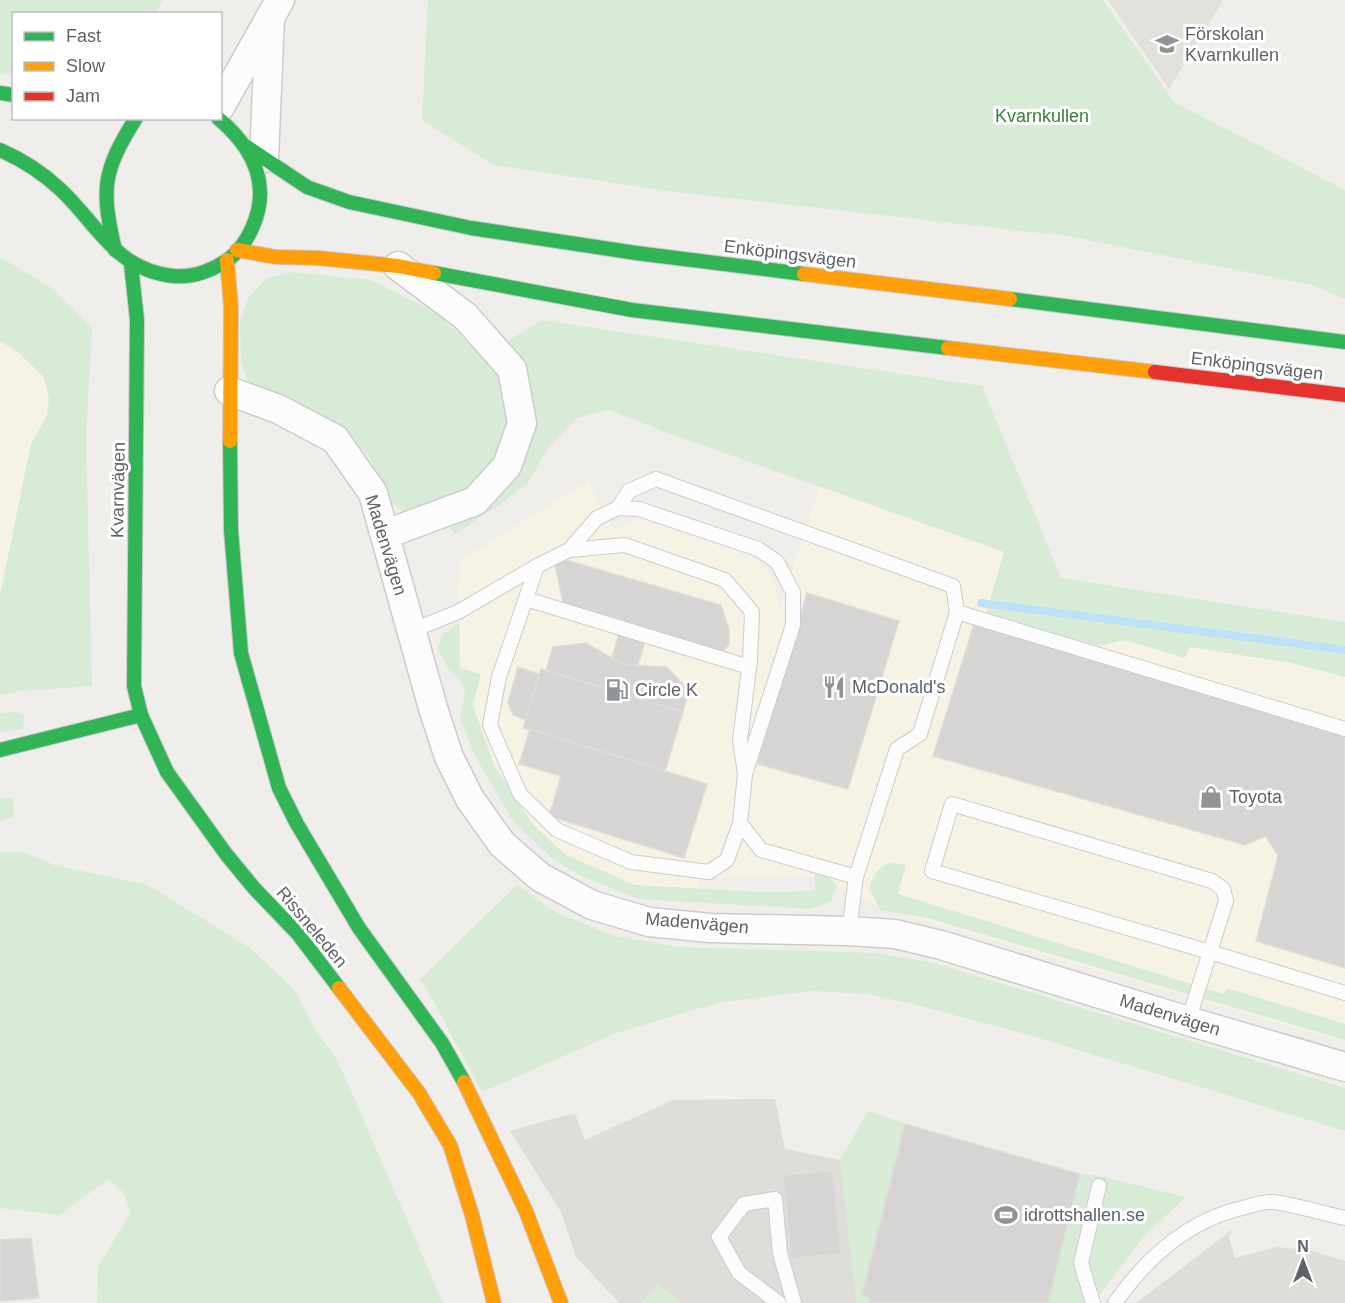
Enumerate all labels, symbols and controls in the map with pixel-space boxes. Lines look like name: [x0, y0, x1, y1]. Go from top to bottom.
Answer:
legend: [12, 12, 222, 120]
place label: Förskolan Kvarnkullen: [1185, 24, 1279, 65]
text: Fast: [66, 26, 101, 46]
school or university icon: Förskolan Kvarnkullen: [1154, 31, 1180, 57]
text: Slow: [66, 56, 106, 76]
text: Jam: [66, 86, 100, 106]
park label: Kvarnkullen: [995, 106, 1089, 126]
street label: Enköpingsvägen: [723, 236, 857, 272]
street label: Enköpingsvägen: [1190, 348, 1324, 384]
street label: Kvarnvägen: [107, 442, 129, 538]
street label: Madenvägen: [361, 492, 411, 598]
restaurant icon: McDonald's: [821, 674, 847, 700]
fuel station icon: Circle K: [604, 677, 630, 703]
place label: McDonald's: [852, 677, 945, 697]
place label: Circle K: [635, 680, 698, 700]
shop icon: Toyota: [1198, 784, 1224, 810]
place label: Toyota: [1229, 787, 1283, 807]
street label: Rissneleden: [273, 883, 351, 971]
street label: Madenvägen: [644, 909, 750, 937]
street label: Madenvägen: [1117, 990, 1223, 1040]
sports icon: idrottshallen.se: [993, 1202, 1019, 1228]
place label: idrottshallen.se: [1024, 1205, 1145, 1225]
north arrow: [1273, 1231, 1333, 1291]
text: N: [1297, 1238, 1309, 1255]

